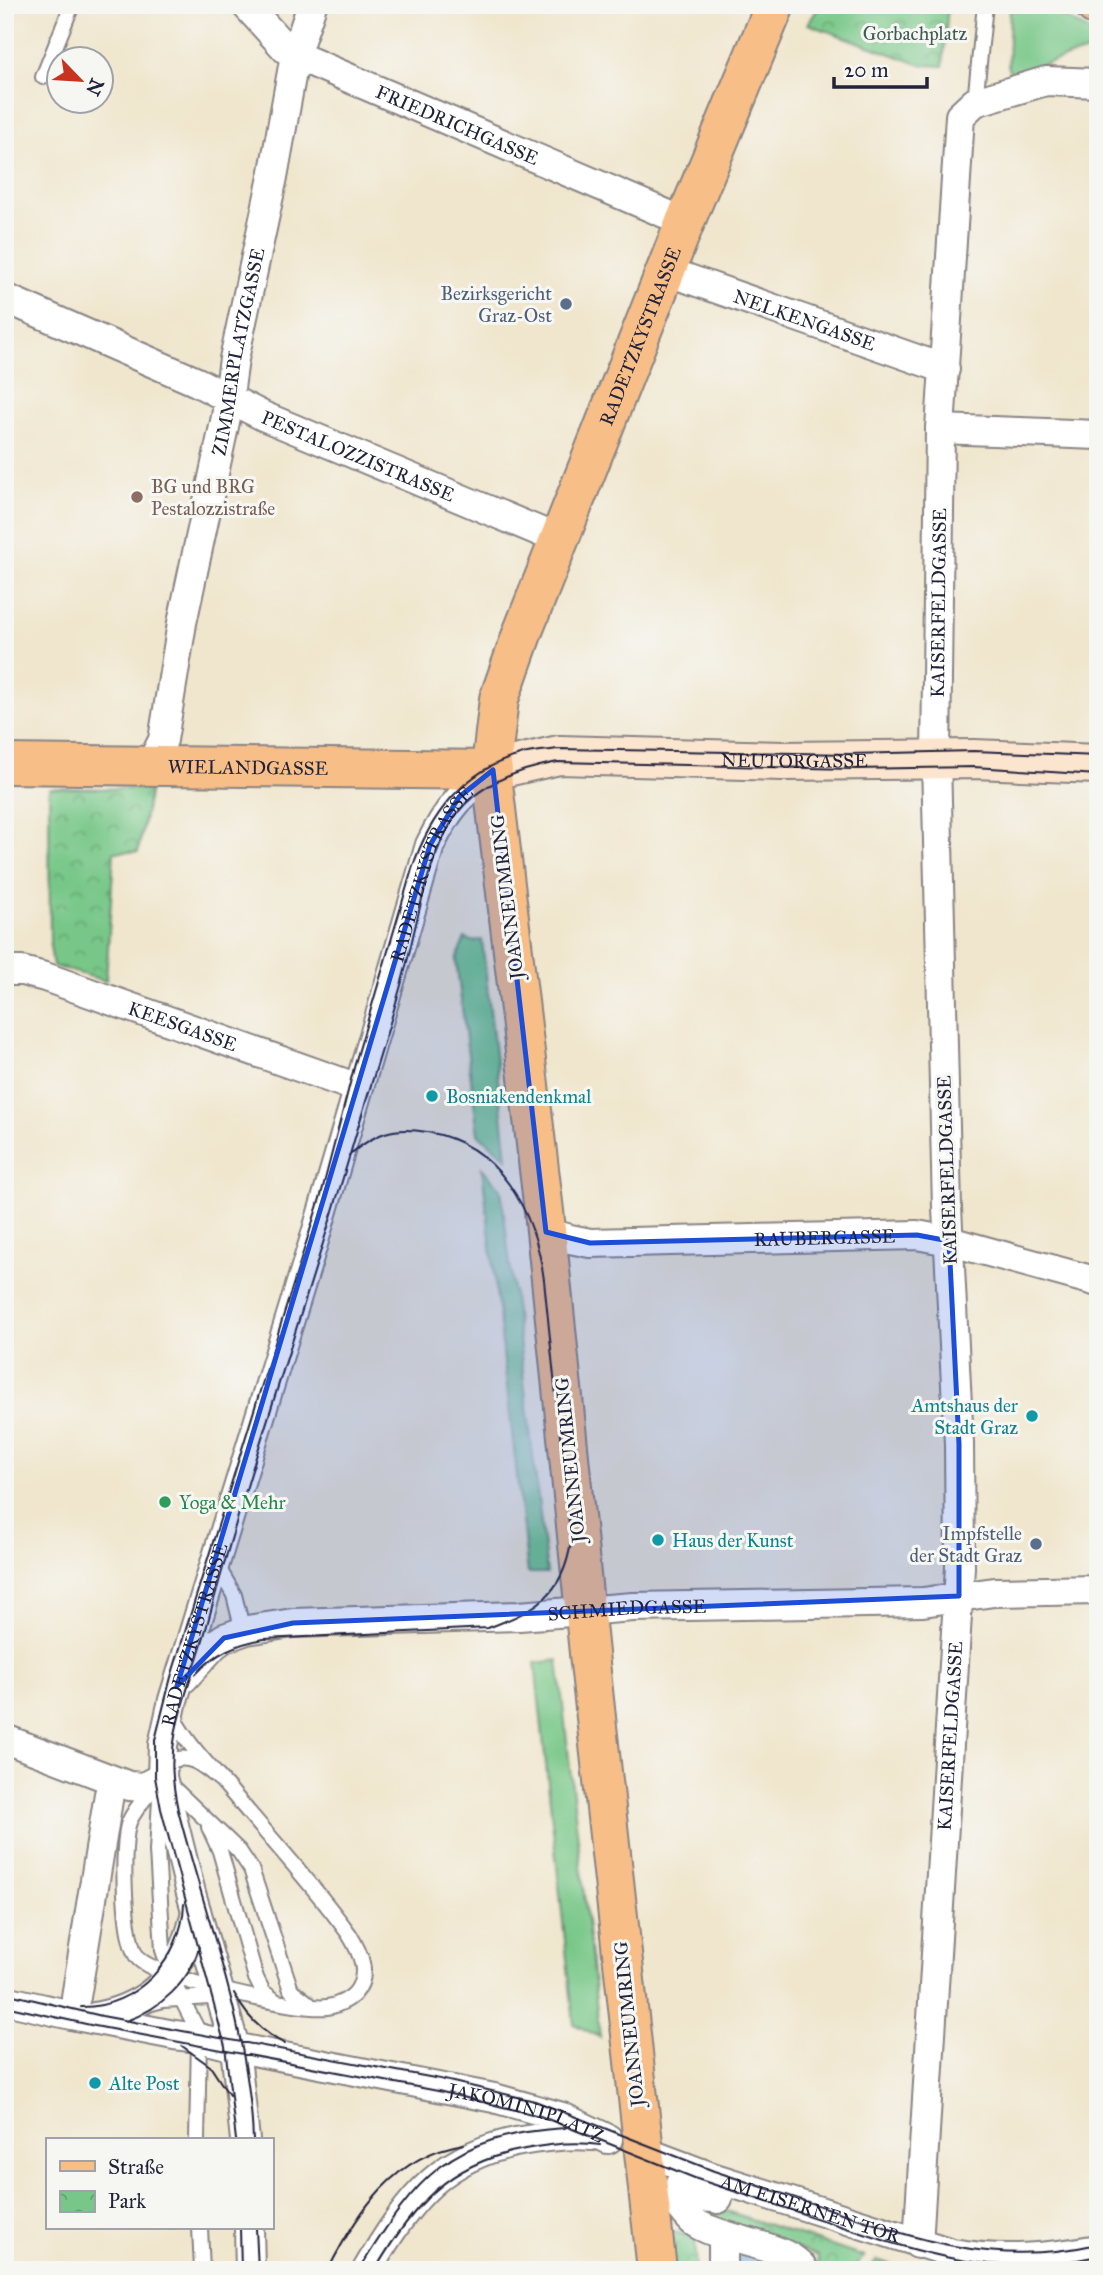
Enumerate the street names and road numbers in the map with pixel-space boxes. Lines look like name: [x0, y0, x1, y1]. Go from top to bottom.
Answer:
street label: FRIEDRICHGASSE: [372, 80, 543, 170]
street label: RADETZKYSTRASSE: [594, 243, 686, 429]
street label: ZIMMERPLATZGASSE: [207, 245, 269, 458]
street label: NELKENGASSE: [731, 284, 879, 355]
street label: PESTALOZZISTRASSE: [258, 405, 458, 506]
street label: KAISERFELDGASSE: [925, 507, 951, 698]
street label: NEUTORGASSE: [720, 748, 868, 773]
street label: WIELANDGASSE: [168, 755, 329, 779]
street label: RADETZKYSTRASSE: [385, 781, 478, 965]
street label: JOANNEUMRING: [485, 813, 530, 983]
street label: KEESGASSE: [125, 996, 241, 1056]
street label: KAISERFELDGASSE: [932, 1075, 962, 1265]
street label: RAUBERGASSE: [753, 1224, 896, 1250]
street label: JOANNEUMRING: [550, 1376, 591, 1546]
street label: RADETZKYSTRASSE: [156, 1540, 232, 1728]
street label: SCHMIEDGASSE: [547, 1594, 707, 1625]
street label: KAISERFELDGASSE: [932, 1640, 967, 1831]
street label: JOANNEUMRING: [609, 1940, 650, 2110]
street label: JAKOMINIPLATZ: [445, 2078, 608, 2147]
street label: AM EISERNEN TOR: [717, 2169, 904, 2248]

